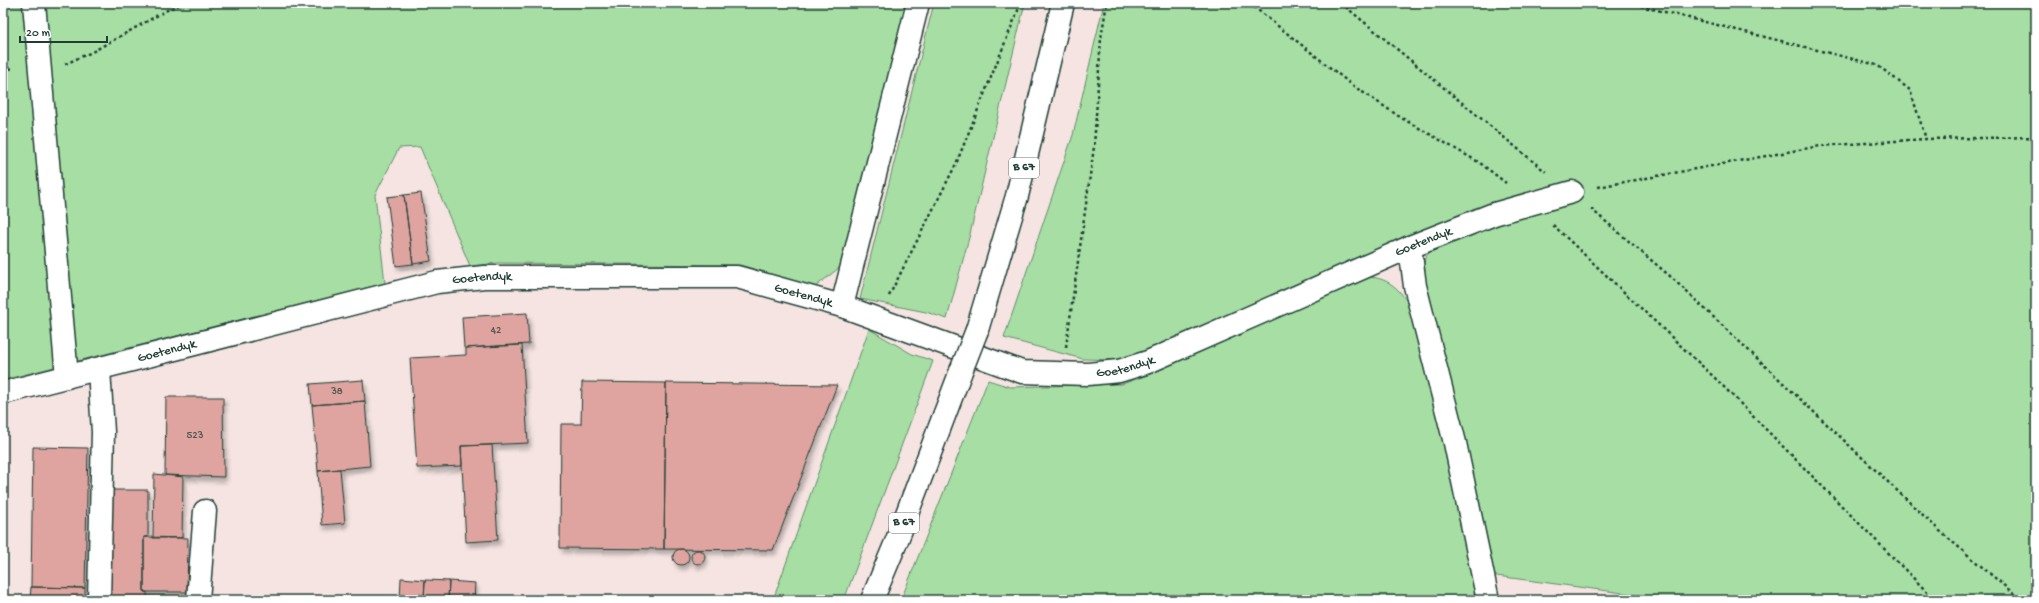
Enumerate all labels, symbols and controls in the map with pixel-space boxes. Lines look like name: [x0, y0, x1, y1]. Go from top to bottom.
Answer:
scale bar: [20, 18, 107, 44]
text: 20 m: [26, 27, 51, 41]
road number: B 67: [1009, 158, 1039, 178]
street label: Goetendyk: [1393, 223, 1455, 260]
street label: Goetendyk: [451, 269, 513, 288]
street label: Goetendyk: [773, 280, 835, 311]
house number: 42: [491, 325, 502, 337]
street label: Goetendyk: [136, 336, 199, 366]
street label: Goetendyk: [1095, 352, 1158, 381]
house number: 38: [330, 386, 343, 398]
house number: 523: [187, 430, 204, 442]
road number: B 67: [889, 513, 919, 533]

